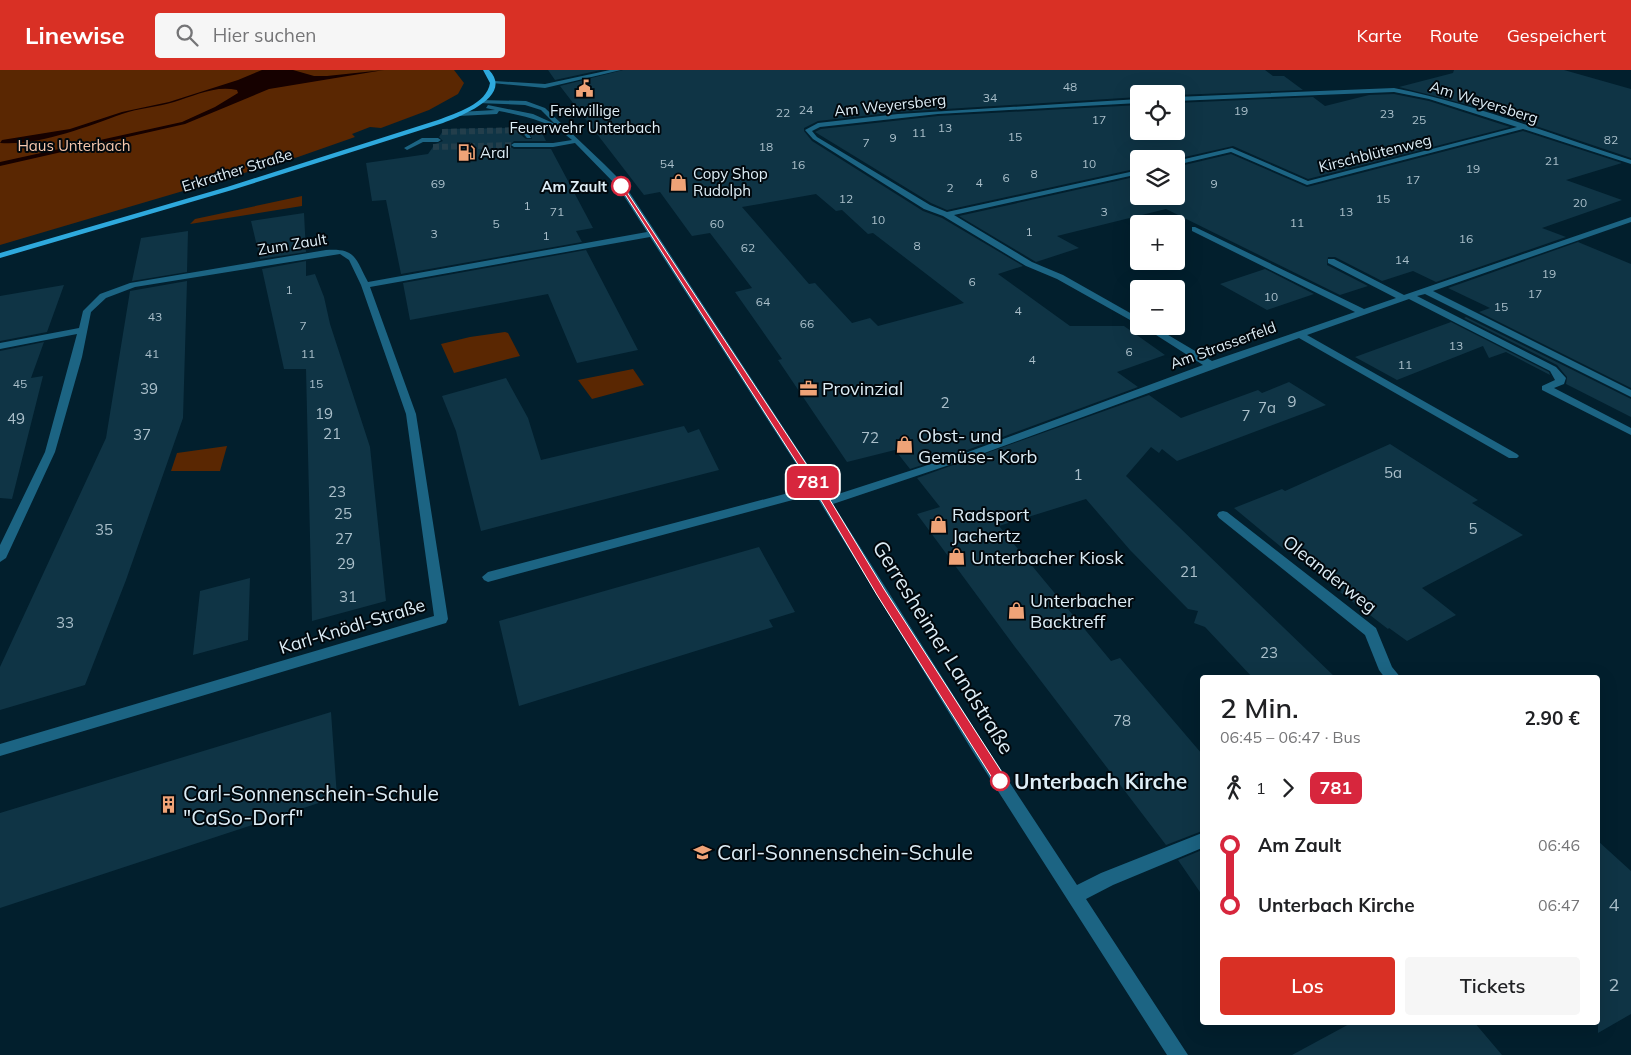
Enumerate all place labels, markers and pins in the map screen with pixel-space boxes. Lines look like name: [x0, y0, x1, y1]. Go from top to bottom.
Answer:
public building icon: Freiwillige Feuerwehr Unterbach: [575, 79, 595, 99]
place label: Freiwillige Feuerwehr Unterbach: [510, 101, 661, 137]
fuel station icon: Aral: [456, 142, 476, 162]
place label: Aral: [480, 143, 509, 162]
place label: Copy Shop Rudolph: [693, 164, 768, 200]
shop icon: Copy Shop Rudolph: [669, 172, 689, 192]
marker: Am Zault: [611, 176, 631, 196]
place label: Am Zault: [541, 177, 607, 196]
place label: Provinzial: [822, 377, 903, 400]
office icon: Provinzial: [798, 378, 818, 398]
place label: Obst- und Gemüse- Korb: [918, 424, 1037, 468]
shop icon: Obst- und Gemüse- Korb: [894, 435, 914, 455]
place label: Radsport Jachertz: [952, 503, 1029, 547]
shop icon: Radsport Jachertz: [928, 514, 948, 534]
place label: Unterbacher Kiosk: [971, 546, 1124, 569]
shop icon: Unterbacher Kiosk: [947, 547, 967, 567]
place label: Unterbacher Backtreff: [1030, 589, 1134, 633]
shop icon: Unterbacher Backtreff: [1006, 600, 1026, 620]
place label: Unterbach Kirche: [1014, 768, 1187, 794]
marker: Unterbach Kirche: [990, 771, 1010, 791]
place label: Carl-Sonnenschein-Schule "CaSo-Dorf": [183, 780, 439, 830]
building icon: Carl-Sonnenschein-Schule "CaSo-Dorf": [159, 795, 179, 815]
place label: Carl-Sonnenschein-Schule: [717, 839, 973, 865]
school or university icon: Carl-Sonnenschein-Schule: [693, 842, 713, 862]

